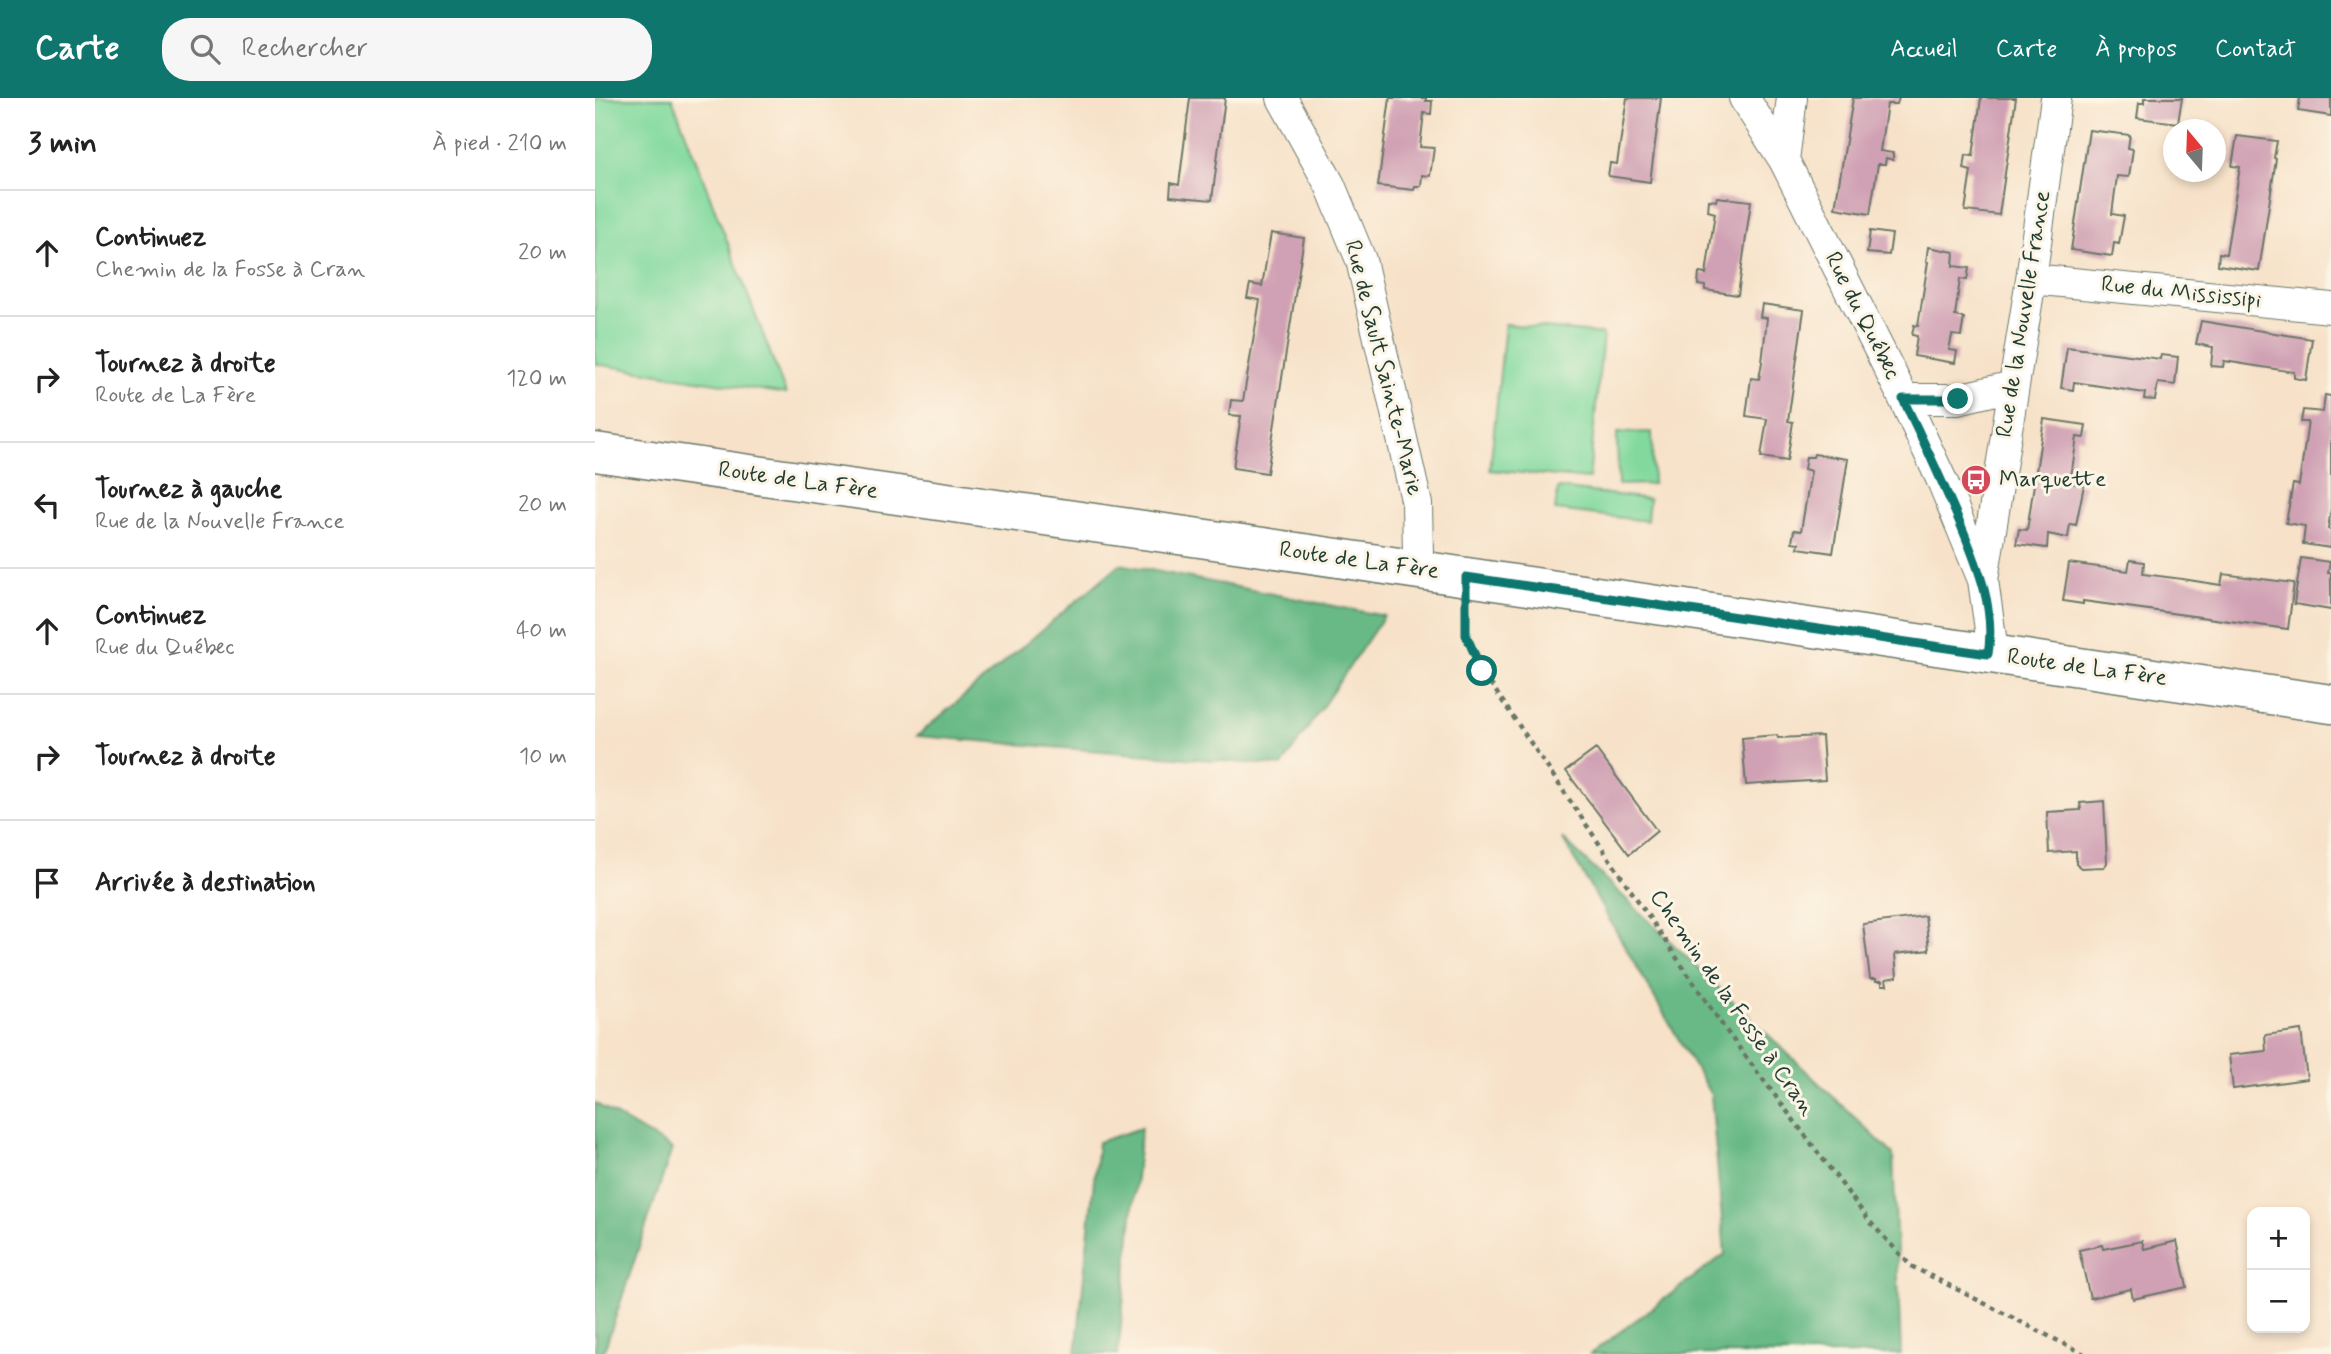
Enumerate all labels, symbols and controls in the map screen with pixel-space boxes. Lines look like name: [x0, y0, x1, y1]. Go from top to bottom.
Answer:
search box: [162, 18, 652, 81]
text: Carte: [35, 27, 120, 71]
icon: search: [186, 30, 224, 68]
text: Rechercher: [242, 32, 368, 66]
text: Accueil: [1890, 34, 1958, 65]
text: Carte: [1996, 34, 2057, 65]
text: À propos: [2095, 34, 2177, 65]
text: Contact: [2215, 34, 2296, 65]
north arrow: [2163, 119, 2226, 182]
text: 3 min: [28, 124, 97, 163]
text: À pied · 210 m: [432, 129, 567, 159]
street label: Rue de la Nouvelle France: [1990, 188, 2058, 440]
text: Continuez: [95, 221, 206, 255]
icon: ahead: [28, 234, 66, 272]
street label: Rue de Sault Sainte-Marie: [1337, 237, 1429, 499]
text: 20 m: [518, 238, 567, 268]
street label: Rue du Québec: [1817, 247, 1907, 385]
text: Chemin de la Fosse à Cran: [95, 255, 365, 285]
street label: Rue du Mississipi: [2100, 270, 2262, 316]
text: Tournez à droite: [95, 347, 276, 381]
icon: right: [28, 360, 66, 398]
text: 120 m: [506, 364, 567, 394]
text: Route de La Fère: [95, 381, 256, 411]
route end: [1942, 383, 1973, 414]
street label: Route de La Fère: [716, 455, 880, 507]
bus stop icon: Marquette: [1959, 463, 1993, 497]
place label: Marquette: [1999, 465, 2106, 495]
text: Tournez à gauche: [95, 473, 282, 507]
icon: left: [28, 486, 66, 524]
text: 20 m: [518, 490, 567, 520]
text: Rue de la Nouvelle France: [95, 507, 344, 537]
street label: Route de La Fère: [1277, 535, 1441, 587]
text: Continuez: [95, 599, 206, 633]
icon: ahead: [28, 612, 66, 650]
text: 40 m: [516, 616, 567, 646]
text: Rue du Québec: [95, 633, 235, 663]
street label: Route de La Fère: [2005, 642, 2169, 694]
route start: [1466, 655, 1497, 686]
icon: right: [28, 738, 66, 776]
text: Tournez à droite: [95, 740, 276, 774]
text: 10 m: [519, 742, 567, 772]
icon: arrive: [28, 864, 66, 902]
text: Arrivée à destination: [95, 866, 316, 900]
street label: Chemin de la Fosse à Cran: [1642, 884, 1822, 1122]
map controls: [2247, 1207, 2310, 1333]
button: +: [2247, 1207, 2310, 1270]
button: −: [2247, 1270, 2310, 1333]

